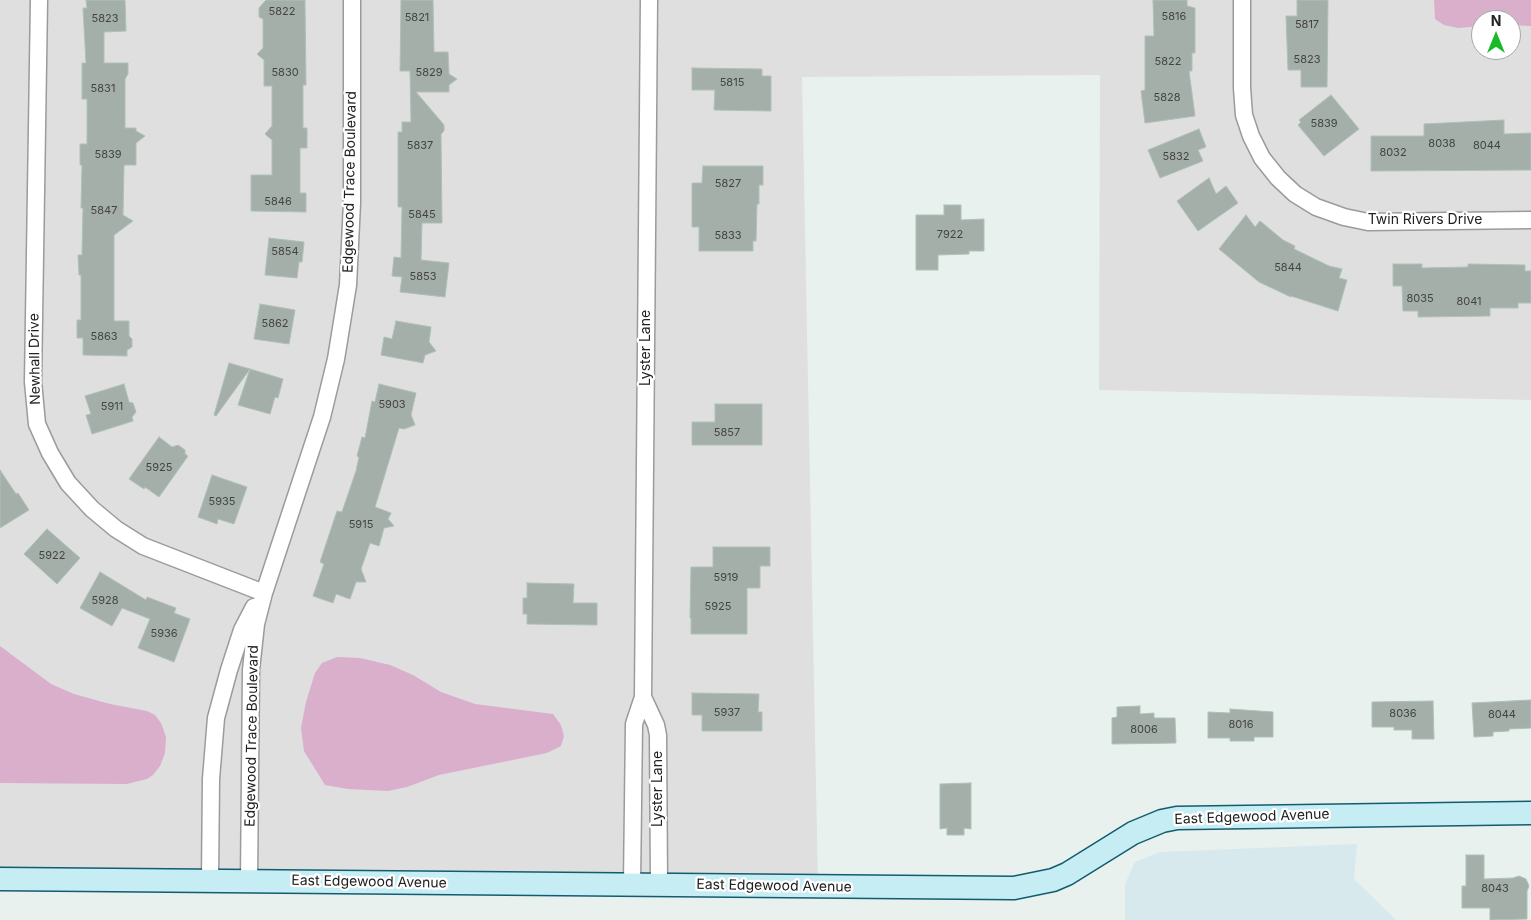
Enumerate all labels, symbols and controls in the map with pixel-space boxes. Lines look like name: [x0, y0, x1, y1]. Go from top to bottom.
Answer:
house number: 5822: [269, 5, 295, 19]
house number: 5816: [1162, 10, 1186, 24]
north arrow: [1471, 10, 1521, 60]
house number: 5821: [405, 11, 429, 25]
house number: 5823: [92, 12, 118, 26]
text: N: [1491, 12, 1501, 29]
house number: 5817: [1295, 18, 1319, 32]
house number: 5823: [1294, 53, 1320, 67]
house number: 5822: [1155, 55, 1181, 69]
house number: 5830: [271, 66, 299, 80]
house number: 5829: [415, 66, 443, 80]
house number: 5815: [720, 76, 744, 90]
house number: 5831: [91, 82, 115, 96]
street label: Edgewood Trace Boulevard: [340, 91, 360, 273]
house number: 5828: [1153, 91, 1181, 105]
house number: 5839: [1310, 117, 1338, 131]
house number: 8038: [1428, 137, 1456, 151]
house number: 5837: [407, 139, 433, 153]
house number: 8044: [1473, 139, 1501, 153]
house number: 8032: [1379, 146, 1407, 160]
house number: 5839: [94, 148, 122, 162]
house number: 5832: [1163, 150, 1189, 164]
house number: 5827: [715, 177, 741, 191]
house number: 5846: [264, 195, 292, 209]
house number: 5847: [91, 204, 117, 218]
house number: 5845: [408, 208, 436, 222]
street label: Twin Rivers Drive: [1368, 212, 1482, 228]
house number: 7922: [937, 228, 963, 242]
house number: 5833: [714, 229, 742, 243]
house number: 5854: [271, 245, 299, 259]
house number: 5844: [1274, 261, 1302, 275]
house number: 5853: [410, 270, 436, 284]
house number: 8035: [1406, 292, 1434, 306]
house number: 8041: [1456, 295, 1482, 309]
street label: Lyster Lane: [638, 310, 654, 386]
street label: Newhall Drive: [26, 313, 44, 405]
house number: 5862: [261, 317, 289, 331]
house number: 5863: [90, 330, 118, 344]
house number: 5903: [378, 398, 406, 412]
house number: 5911: [101, 400, 123, 414]
house number: 5857: [714, 426, 740, 440]
house number: 5925: [146, 461, 172, 475]
house number: 5935: [209, 495, 235, 509]
house number: 5915: [349, 518, 373, 532]
house number: 5922: [39, 549, 65, 563]
house number: 5919: [714, 571, 738, 585]
house number: 5928: [91, 594, 119, 608]
house number: 5925: [705, 600, 731, 614]
house number: 5936: [150, 627, 178, 641]
street label: Edgewood Trace Boulevard: [242, 645, 262, 827]
house number: 5937: [714, 706, 740, 720]
house number: 8036: [1389, 707, 1417, 721]
house number: 8044: [1488, 708, 1516, 722]
house number: 8016: [1228, 718, 1254, 732]
house number: 8006: [1130, 723, 1158, 737]
street label: Lyster Lane: [650, 751, 666, 827]
street label: East Edgewood Avenue: [1174, 806, 1330, 828]
street label: East Edgewood Avenue: [291, 872, 447, 892]
street label: East Edgewood Avenue: [696, 876, 852, 896]
house number: 8043: [1481, 882, 1509, 896]

